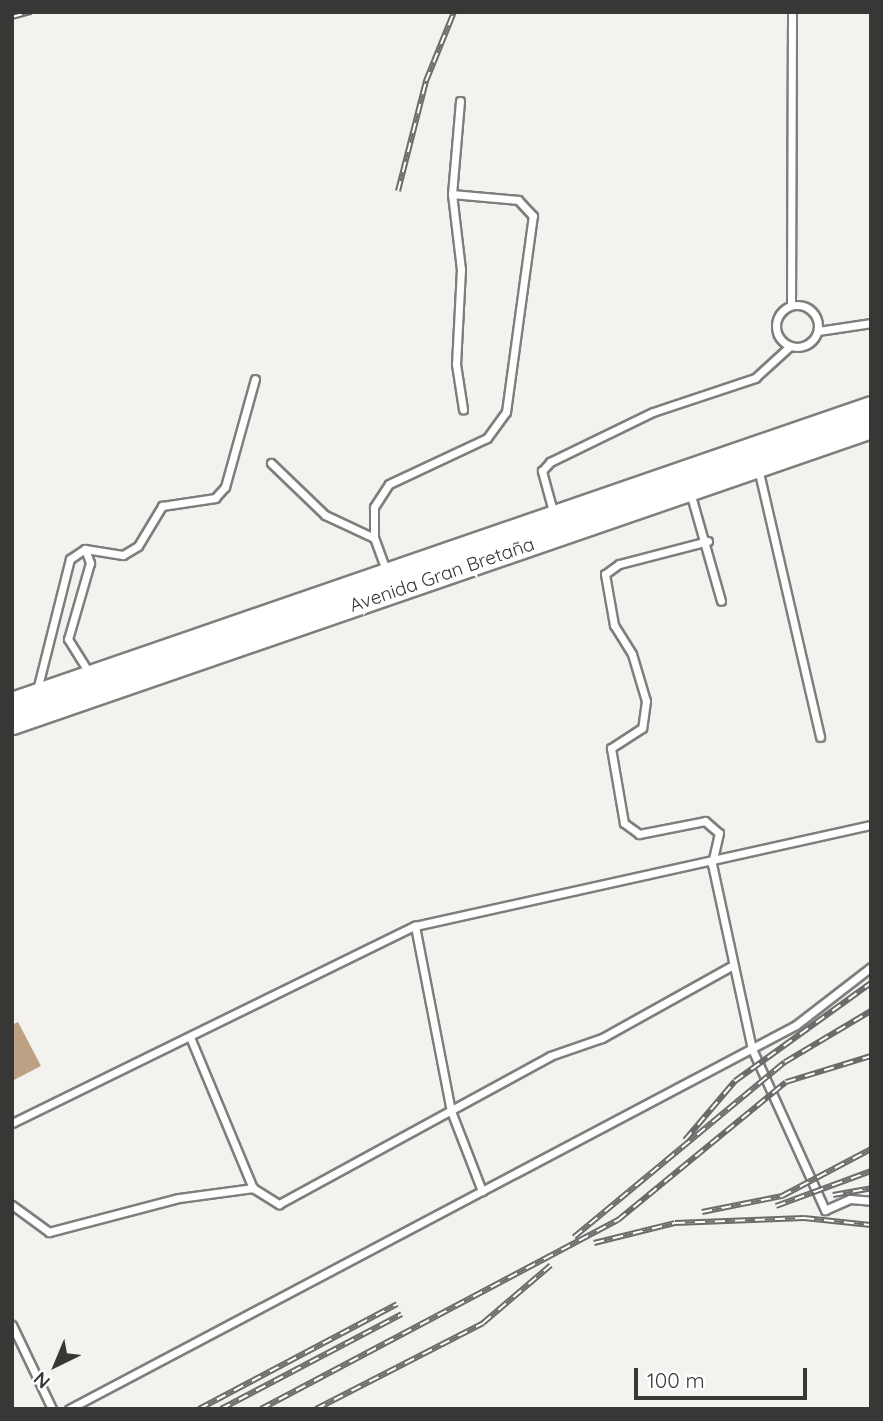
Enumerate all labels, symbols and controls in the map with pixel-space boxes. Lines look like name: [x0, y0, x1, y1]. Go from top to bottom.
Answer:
street label: Avenida Gran Bretaña: [347, 533, 537, 617]
north arrow: [21, 1330, 91, 1400]
scale bar: [638, 1354, 811, 1398]
text: N: [28, 1367, 55, 1394]
text: 100 m: [647, 1367, 705, 1393]

